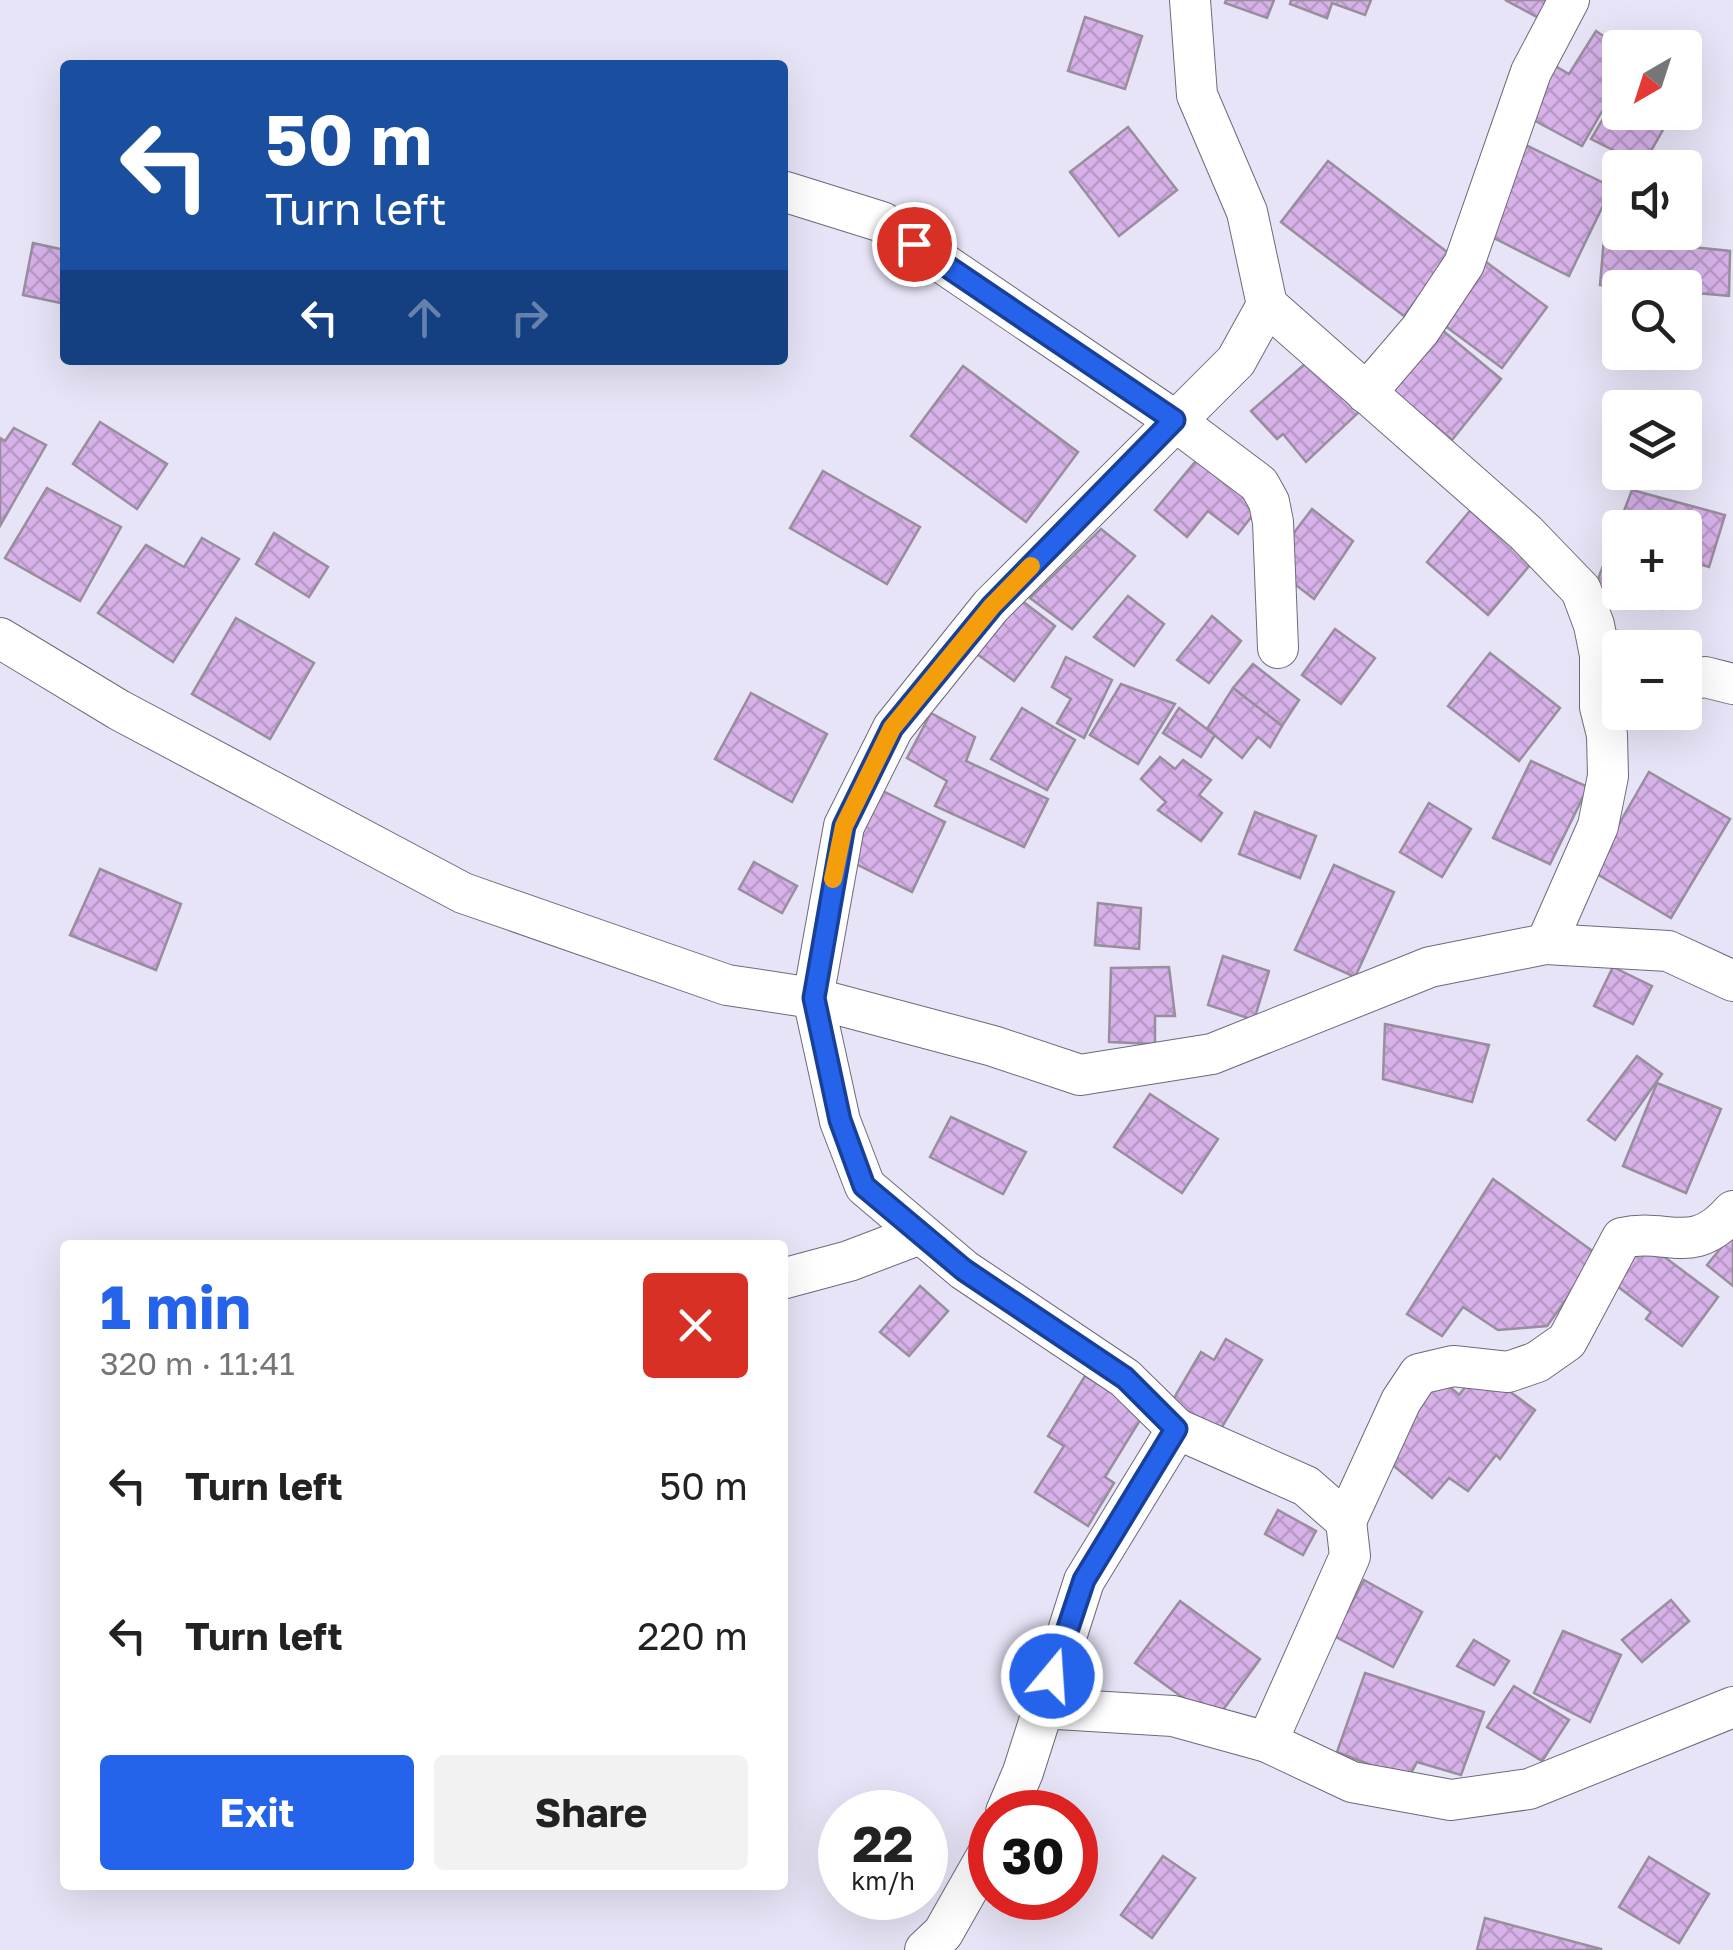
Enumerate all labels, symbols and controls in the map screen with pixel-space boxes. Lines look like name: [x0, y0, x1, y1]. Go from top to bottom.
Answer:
north arrow: [1602, 30, 1702, 130]
map controls: [1602, 30, 1702, 730]
text: 50 m: [265, 96, 432, 180]
icon: left: [100, 100, 230, 230]
button: sound: [1602, 150, 1702, 250]
text: Turn left: [265, 181, 447, 235]
pin: [872, 202, 957, 287]
icon: arrive: [887, 217, 942, 272]
button: search: [1602, 270, 1702, 370]
icon: left: [292, 290, 347, 345]
icon: ahead: [397, 290, 452, 345]
icon: right: [502, 290, 557, 345]
button: layers: [1602, 390, 1702, 490]
button: +: [1602, 510, 1702, 610]
button: −: [1602, 630, 1702, 730]
text: 1 min: [100, 1270, 251, 1342]
button: close: [643, 1273, 748, 1378]
text: 320 m · 11:41: [100, 1344, 295, 1382]
icon: left: [100, 1458, 155, 1513]
text: Turn left: [185, 1463, 343, 1508]
text: 50 m: [659, 1463, 748, 1508]
icon: left: [100, 1608, 155, 1663]
text: Turn left: [185, 1613, 343, 1658]
text: 220 m: [637, 1613, 748, 1658]
position arrow: [1000, 1624, 1104, 1728]
button: Exit: [100, 1755, 414, 1870]
button: Share: [434, 1755, 748, 1870]
speed limit sign: 30: [968, 1790, 1098, 1920]
text: 22: [852, 1813, 913, 1873]
text: km/h: [851, 1865, 915, 1896]

